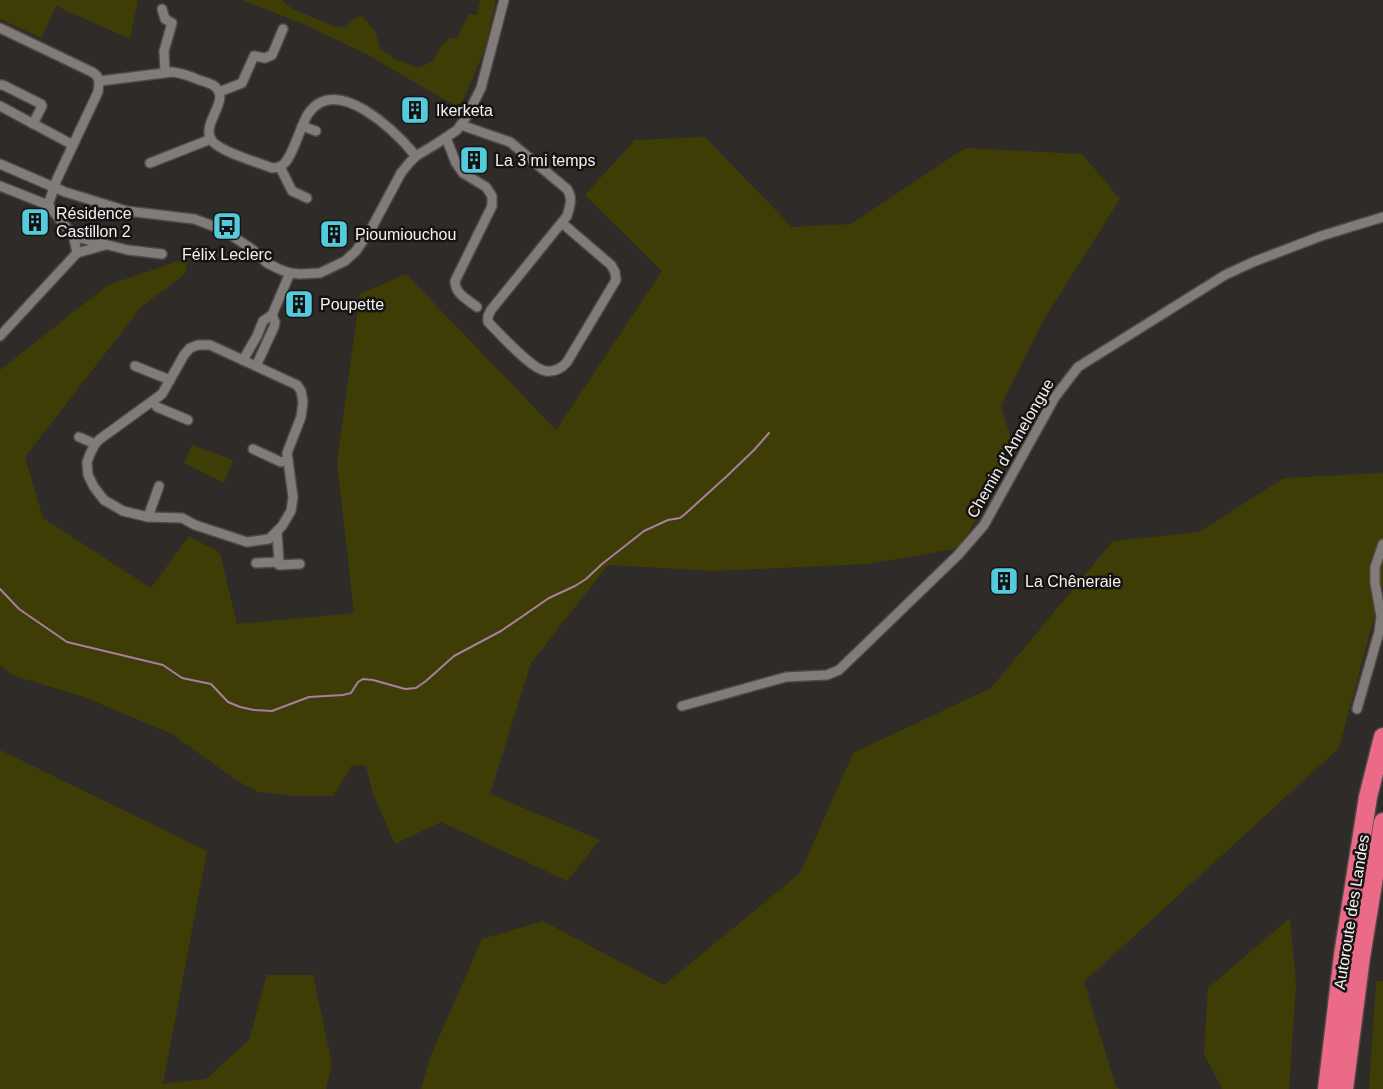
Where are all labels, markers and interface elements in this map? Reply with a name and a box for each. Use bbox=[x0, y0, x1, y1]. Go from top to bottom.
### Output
building icon: Ikerketa bbox=[399, 94, 431, 126]
place label: Ikerketa bbox=[436, 102, 493, 119]
building icon: La 3 mi temps bbox=[458, 144, 490, 176]
place label: La 3 mi temps bbox=[495, 152, 595, 169]
place label: Résidence Castillon 2 bbox=[56, 205, 132, 240]
building icon: Résidence Castillon 2 bbox=[19, 206, 51, 238]
bus stop icon: Félix Leclerc bbox=[211, 210, 243, 242]
building icon: Pioumiouchou bbox=[318, 218, 350, 250]
place label: Pioumiouchou bbox=[355, 226, 456, 243]
place label: Félix Leclerc bbox=[182, 246, 272, 263]
building icon: Poupette bbox=[283, 288, 315, 320]
place label: Poupette bbox=[320, 296, 384, 313]
street label: Chemin d’Annelongue bbox=[964, 376, 1057, 521]
building icon: La Chêneraie bbox=[988, 565, 1020, 597]
place label: La Chêneraie bbox=[1025, 573, 1121, 590]
street label: Autoroute des Landes bbox=[1331, 833, 1372, 991]

